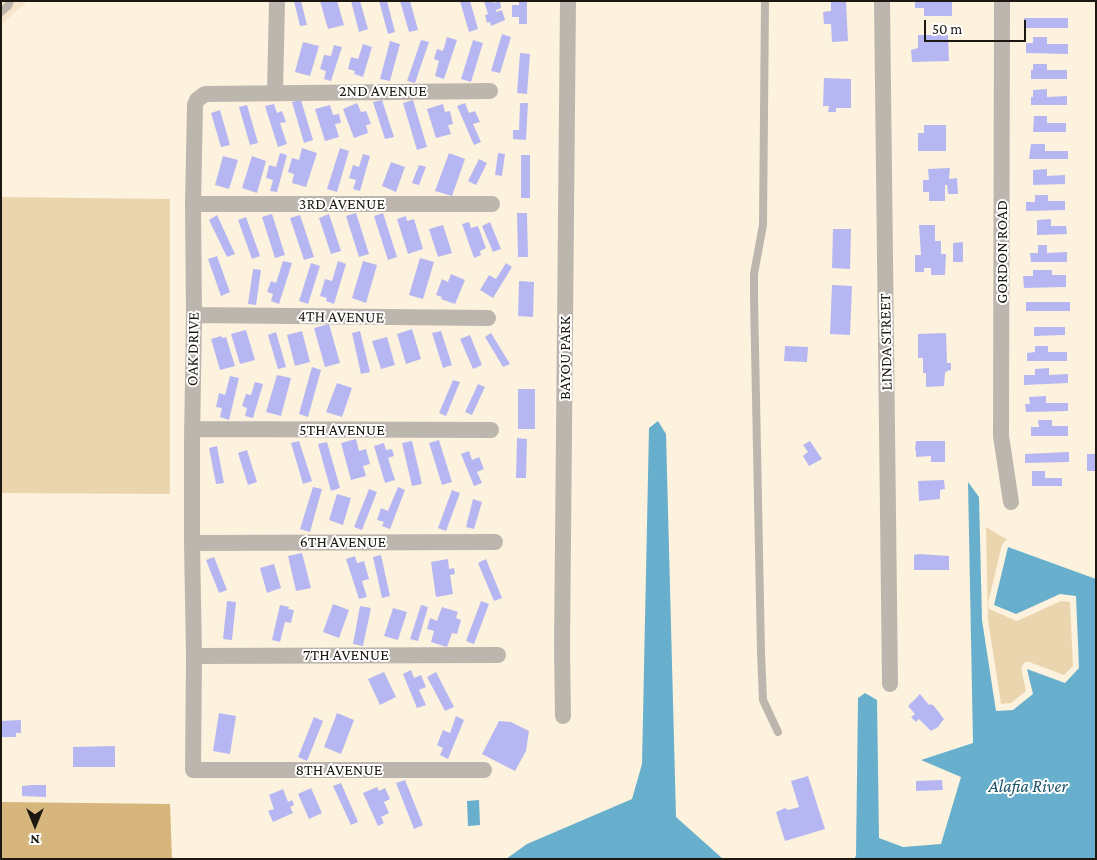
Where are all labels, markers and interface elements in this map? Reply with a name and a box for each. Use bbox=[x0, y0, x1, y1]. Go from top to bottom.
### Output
scale bar bbox=[927, 10, 1030, 42]
text: 50 m bbox=[932, 21, 962, 37]
street label: 2ND AVENUE bbox=[339, 81, 427, 101]
street label: 3RD AVENUE bbox=[299, 194, 385, 214]
street label: GORDON ROAD bbox=[992, 200, 1012, 304]
street label: LINDA STREET bbox=[876, 293, 896, 391]
street label: 4TH AVENUE bbox=[298, 307, 384, 327]
street label: OAK DRIVE bbox=[183, 312, 203, 386]
street label: BAYOU PARK bbox=[555, 316, 575, 400]
street label: 5TH AVENUE bbox=[299, 420, 385, 440]
street label: 6TH AVENUE bbox=[300, 532, 386, 552]
street label: 7TH AVENUE bbox=[303, 645, 389, 665]
street label: 8TH AVENUE bbox=[296, 760, 382, 780]
water label: Alafia River bbox=[989, 775, 1067, 797]
north arrow bbox=[10, 800, 60, 850]
text: N bbox=[30, 832, 40, 848]

